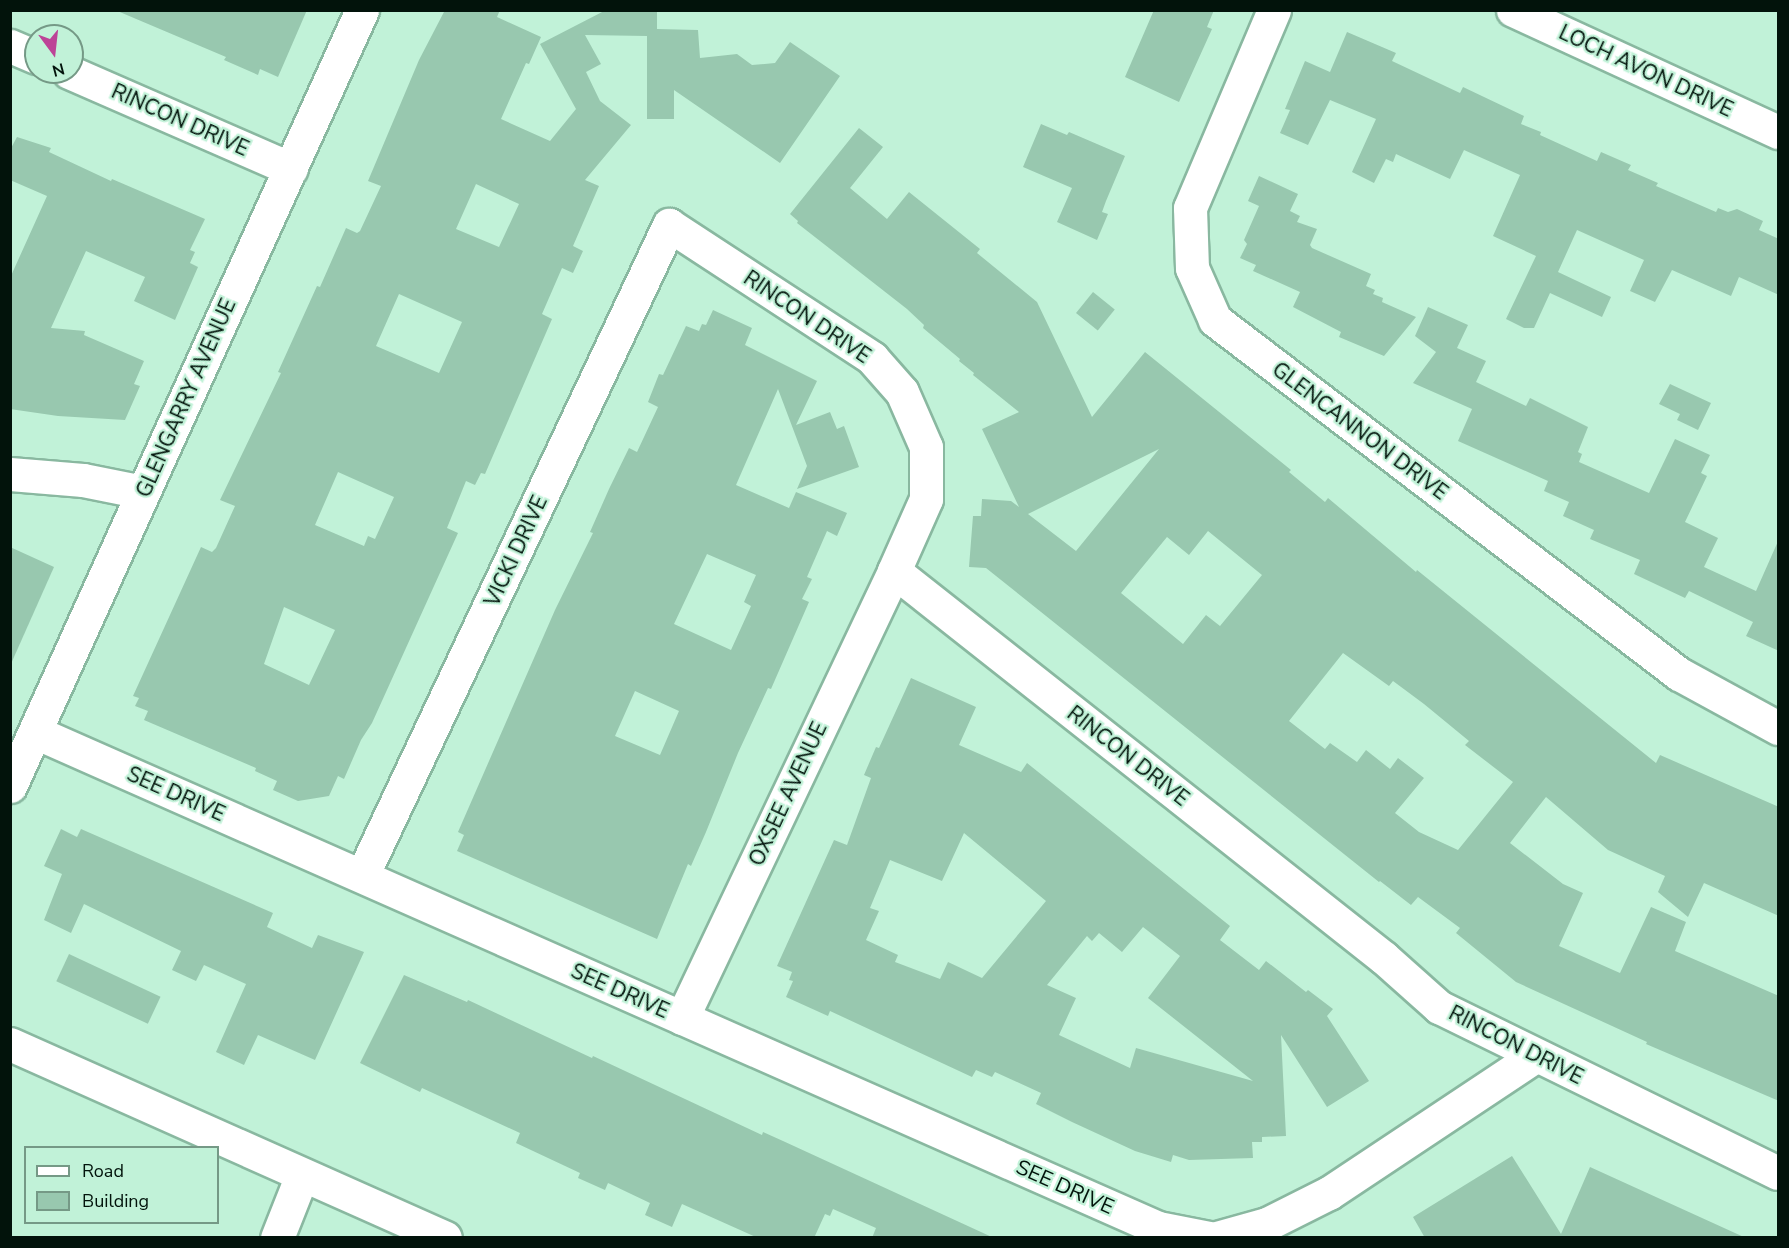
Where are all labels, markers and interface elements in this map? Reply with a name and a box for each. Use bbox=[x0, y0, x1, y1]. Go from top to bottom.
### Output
street label: LOCH AVON DRIVE bbox=[1555, 20, 1737, 122]
north arrow bbox=[24, 24, 84, 84]
text: N bbox=[50, 57, 67, 82]
street label: RINCON DRIVE bbox=[108, 79, 252, 161]
street label: RINCON DRIVE bbox=[739, 265, 875, 369]
street label: GLENGARRY AVENUE bbox=[131, 295, 241, 501]
street label: GLENCANNON DRIVE bbox=[1267, 357, 1453, 505]
street label: VICKI DRIVE bbox=[479, 491, 553, 611]
street label: RINCON DRIVE bbox=[1062, 701, 1194, 811]
street label: OXSEE AVENUE bbox=[744, 718, 832, 870]
street label: SEE DRIVE bbox=[123, 761, 229, 827]
street label: SEE DRIVE bbox=[567, 958, 673, 1024]
street label: RINCON DRIVE bbox=[1445, 1000, 1587, 1090]
legend bbox=[24, 1146, 219, 1224]
street label: SEE DRIVE bbox=[1012, 1154, 1118, 1220]
text: Road bbox=[82, 1159, 124, 1183]
text: Building bbox=[82, 1189, 149, 1213]

